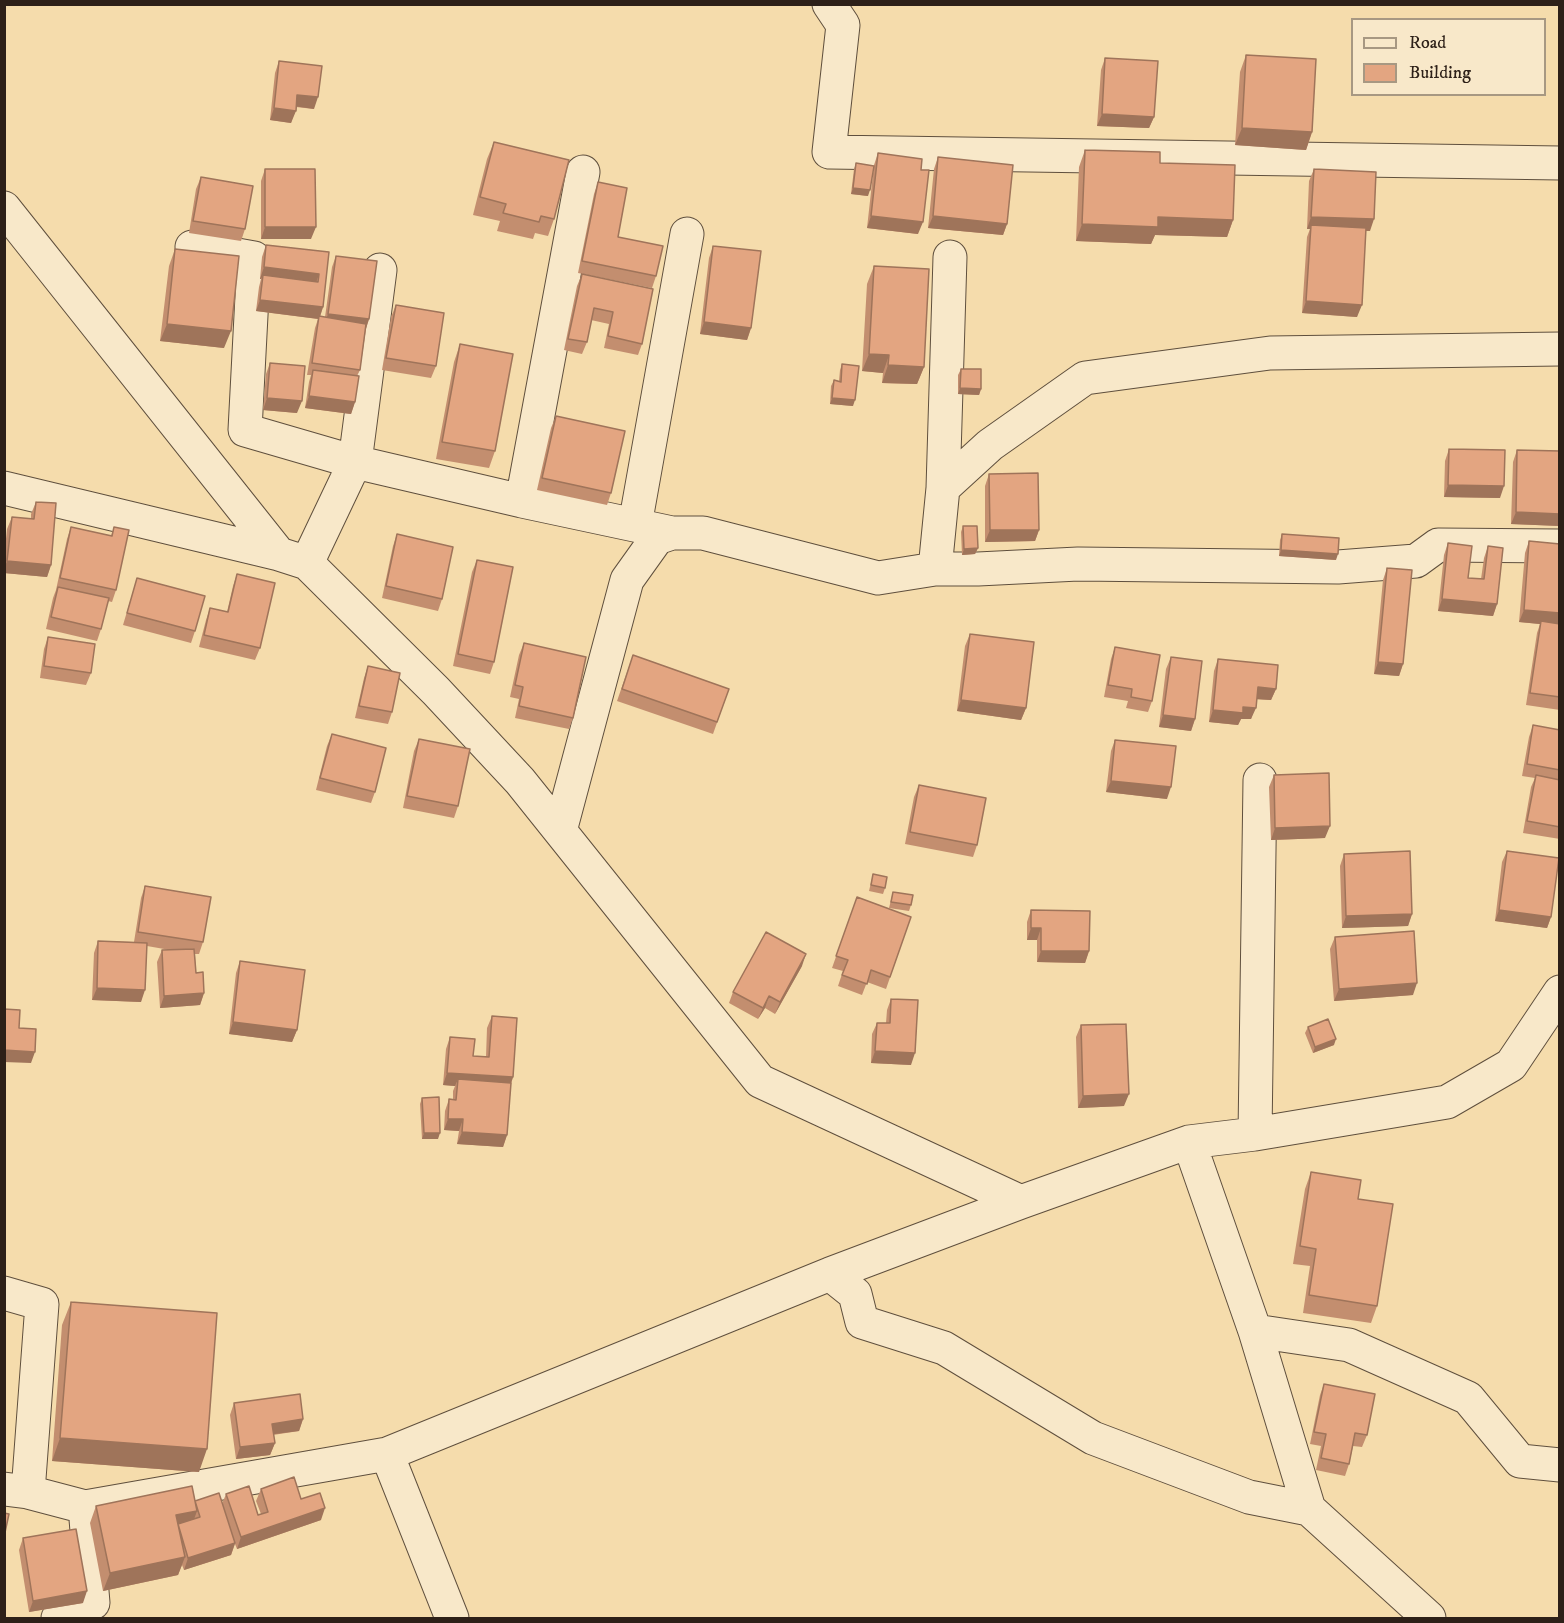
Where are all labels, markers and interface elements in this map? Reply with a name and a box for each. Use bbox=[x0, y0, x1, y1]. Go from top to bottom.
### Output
legend bbox=[1351, 18, 1546, 96]
text: Road bbox=[1409, 32, 1446, 54]
text: Building bbox=[1409, 62, 1471, 84]

